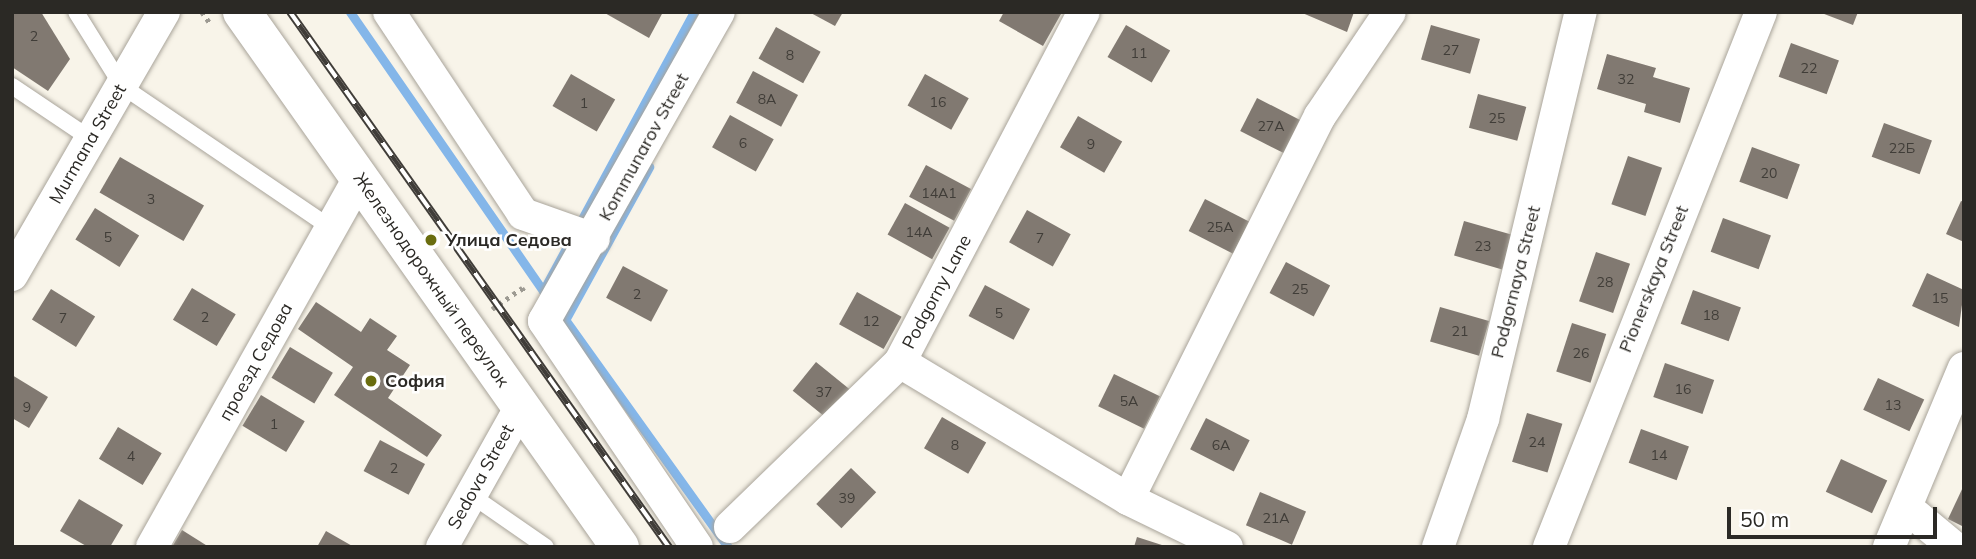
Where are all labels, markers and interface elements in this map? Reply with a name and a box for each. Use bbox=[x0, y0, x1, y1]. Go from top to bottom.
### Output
house number: 2 bbox=[30, 28, 38, 44]
house number: 27 bbox=[1443, 42, 1459, 58]
house number: 11 bbox=[1131, 45, 1147, 61]
house number: 8 bbox=[786, 47, 794, 63]
house number: 22 bbox=[1801, 60, 1817, 76]
street label: Kommunarov Street bbox=[594, 69, 694, 225]
house number: 32 bbox=[1618, 71, 1634, 87]
street label: Murmana Street bbox=[45, 80, 131, 208]
house number: 8А bbox=[758, 91, 776, 107]
house number: 16 bbox=[930, 94, 946, 110]
house number: 1 bbox=[580, 95, 588, 111]
house number: 25 bbox=[1489, 110, 1505, 126]
house number: 27А bbox=[1257, 118, 1285, 134]
house number: 6 bbox=[739, 135, 747, 151]
house number: 9 bbox=[1087, 136, 1095, 152]
house number: 22Б bbox=[1889, 140, 1915, 156]
house number: 20 bbox=[1761, 165, 1777, 181]
street label: Железнодорожный переулок bbox=[348, 169, 514, 391]
house number: 14А1 bbox=[921, 185, 957, 201]
house number: 3 bbox=[147, 191, 155, 207]
street label: Pionerskaya Street bbox=[1615, 202, 1693, 356]
street label: Podgornaya Street bbox=[1487, 204, 1545, 360]
house number: 25А bbox=[1206, 219, 1234, 235]
house number: 14А bbox=[905, 224, 933, 240]
house number: 5 bbox=[104, 229, 112, 245]
place label: Улица Седова bbox=[445, 229, 572, 251]
house number: 7 bbox=[1036, 230, 1044, 246]
street label: Podgorny Lane bbox=[898, 231, 976, 353]
marker: Улица Седова bbox=[423, 232, 439, 248]
house number: 23 bbox=[1475, 238, 1491, 254]
house number: 28 bbox=[1597, 274, 1613, 290]
house number: 25 bbox=[1292, 281, 1308, 297]
house number: 2 bbox=[633, 286, 641, 302]
house number: 15 bbox=[1932, 290, 1948, 306]
street label: проезд Седова bbox=[215, 299, 297, 425]
house number: 5 bbox=[995, 305, 1003, 321]
house number: 18 bbox=[1703, 307, 1719, 323]
house number: 2 bbox=[201, 309, 209, 325]
house number: 7 bbox=[59, 310, 67, 326]
house number: 12 bbox=[863, 313, 879, 329]
house number: 21 bbox=[1452, 323, 1468, 339]
house number: 26 bbox=[1573, 345, 1589, 361]
place label: София bbox=[385, 370, 445, 392]
marker: София bbox=[363, 373, 379, 389]
house number: 16 bbox=[1675, 381, 1691, 397]
house number: 37 bbox=[816, 384, 832, 400]
house number: 5А bbox=[1120, 393, 1138, 409]
house number: 13 bbox=[1885, 397, 1901, 413]
house number: 9 bbox=[23, 399, 31, 415]
house number: 1 bbox=[270, 416, 278, 432]
street label: Sedova Street bbox=[443, 421, 519, 533]
house number: 24 bbox=[1529, 434, 1545, 450]
house number: 8 bbox=[951, 437, 959, 453]
house number: 6А bbox=[1212, 437, 1230, 453]
house number: 14 bbox=[1651, 447, 1667, 463]
house number: 4 bbox=[127, 448, 135, 464]
house number: 2 bbox=[390, 460, 398, 476]
house number: 39 bbox=[839, 490, 855, 506]
scale bar bbox=[1731, 492, 1941, 536]
text: 50 m bbox=[1740, 506, 1789, 532]
house number: 21А bbox=[1262, 510, 1290, 526]

